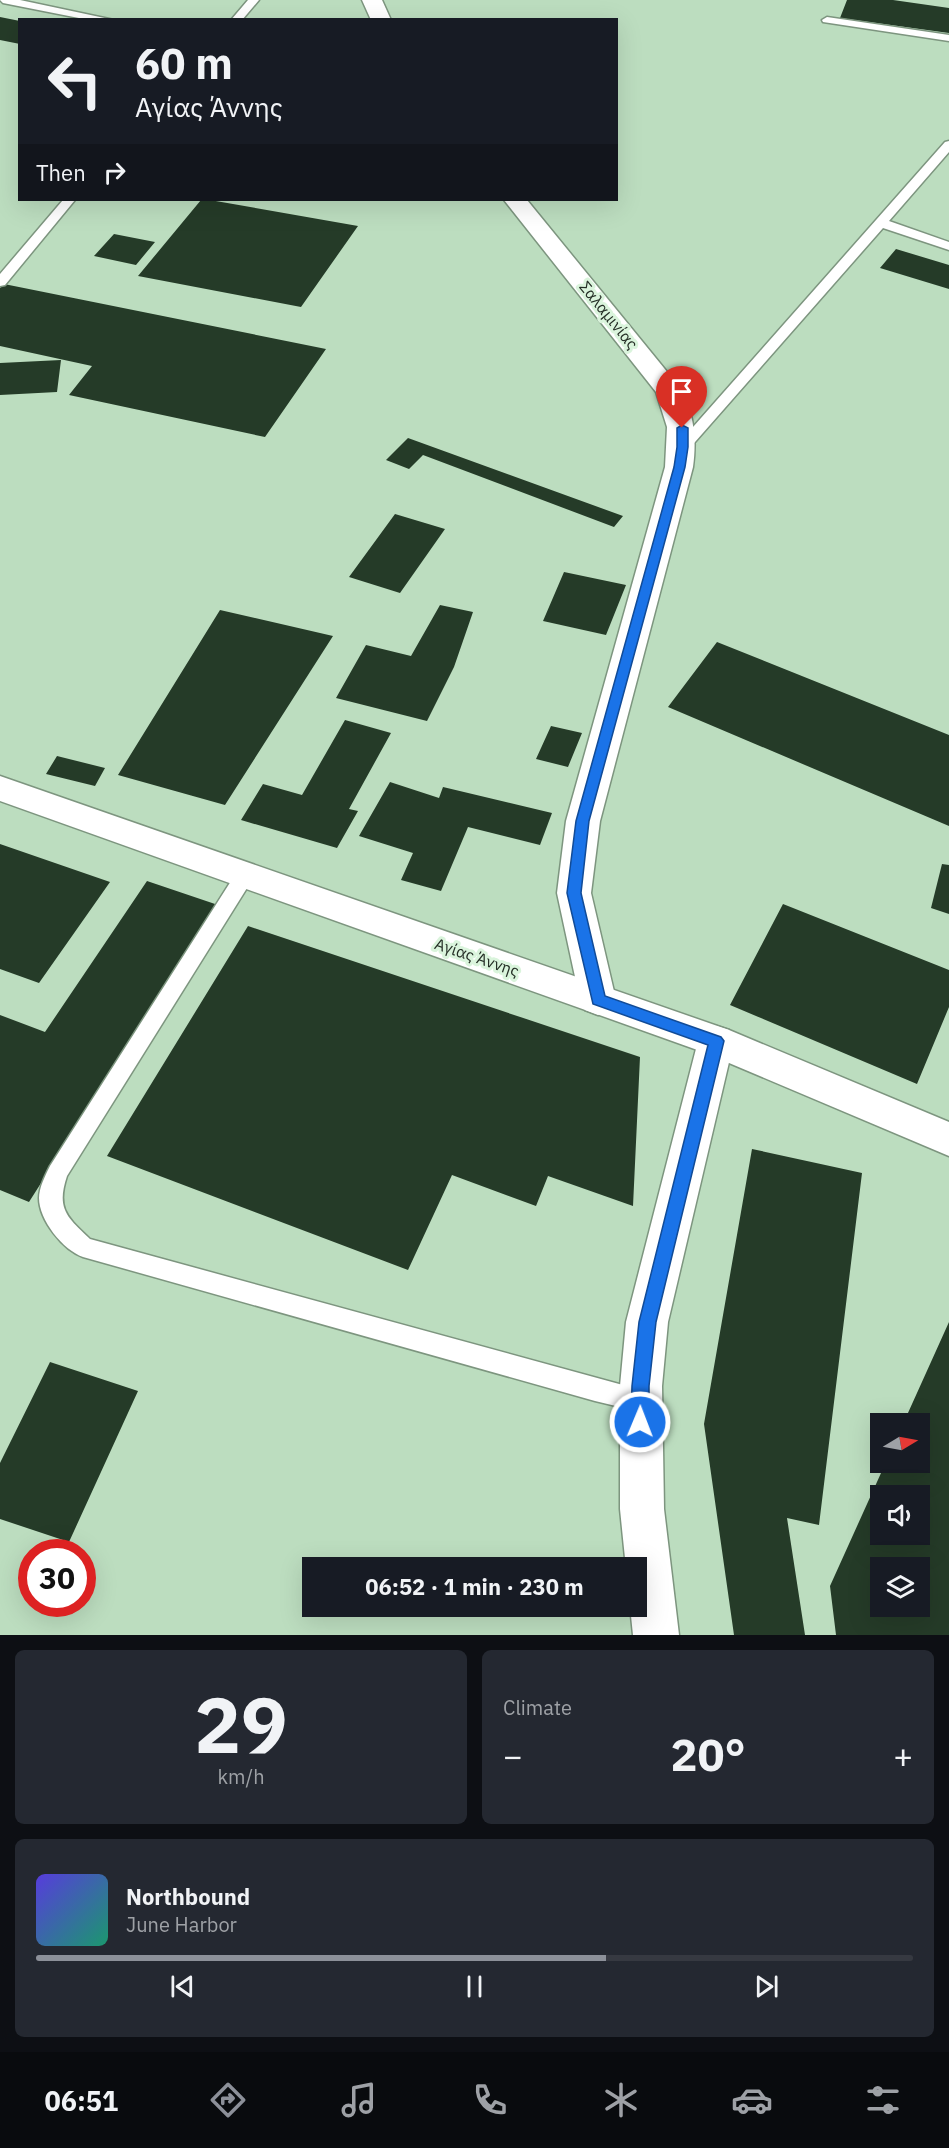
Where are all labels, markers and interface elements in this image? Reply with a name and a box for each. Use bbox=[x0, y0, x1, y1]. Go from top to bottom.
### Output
text: 60 m bbox=[135, 36, 233, 91]
icon: left bbox=[36, 42, 114, 120]
text: Αγίας Άννης bbox=[135, 89, 283, 124]
icon: right bbox=[98, 156, 131, 189]
text: Then bbox=[36, 158, 86, 187]
street label: Σαλαμινίας bbox=[575, 277, 643, 353]
pin bbox=[656, 366, 707, 428]
icon: arrive bbox=[665, 375, 698, 408]
street label: Αγίας Άννης bbox=[432, 933, 522, 981]
position arrow bbox=[608, 1390, 672, 1454]
north arrow bbox=[870, 1413, 930, 1473]
map controls bbox=[870, 1413, 930, 1617]
button: sound bbox=[870, 1485, 930, 1545]
speed limit sign: 30 bbox=[18, 1539, 96, 1617]
button: layers bbox=[870, 1557, 930, 1617]
text: 06:52 · 1 min · 230 m bbox=[365, 1572, 584, 1601]
text: 29 bbox=[194, 1673, 288, 1774]
text: Climate bbox=[503, 1694, 572, 1721]
text: 20° bbox=[670, 1725, 746, 1783]
text: − bbox=[503, 1734, 523, 1777]
text: + bbox=[893, 1734, 913, 1777]
text: km/h bbox=[217, 1763, 265, 1790]
text: Northbound bbox=[126, 1882, 250, 1911]
text: June Harbor bbox=[126, 1911, 237, 1938]
icon: previous bbox=[166, 1970, 199, 2003]
icon: pause bbox=[458, 1970, 491, 2003]
icon: next bbox=[750, 1970, 783, 2003]
icon: directions bbox=[207, 2079, 249, 2121]
icon: music bbox=[338, 2079, 380, 2121]
icon: phone bbox=[469, 2079, 511, 2121]
icon: climate bbox=[600, 2079, 642, 2121]
icon: car bbox=[731, 2079, 773, 2121]
icon: filters bbox=[862, 2079, 904, 2121]
text: 06:51 bbox=[45, 2083, 118, 2118]

